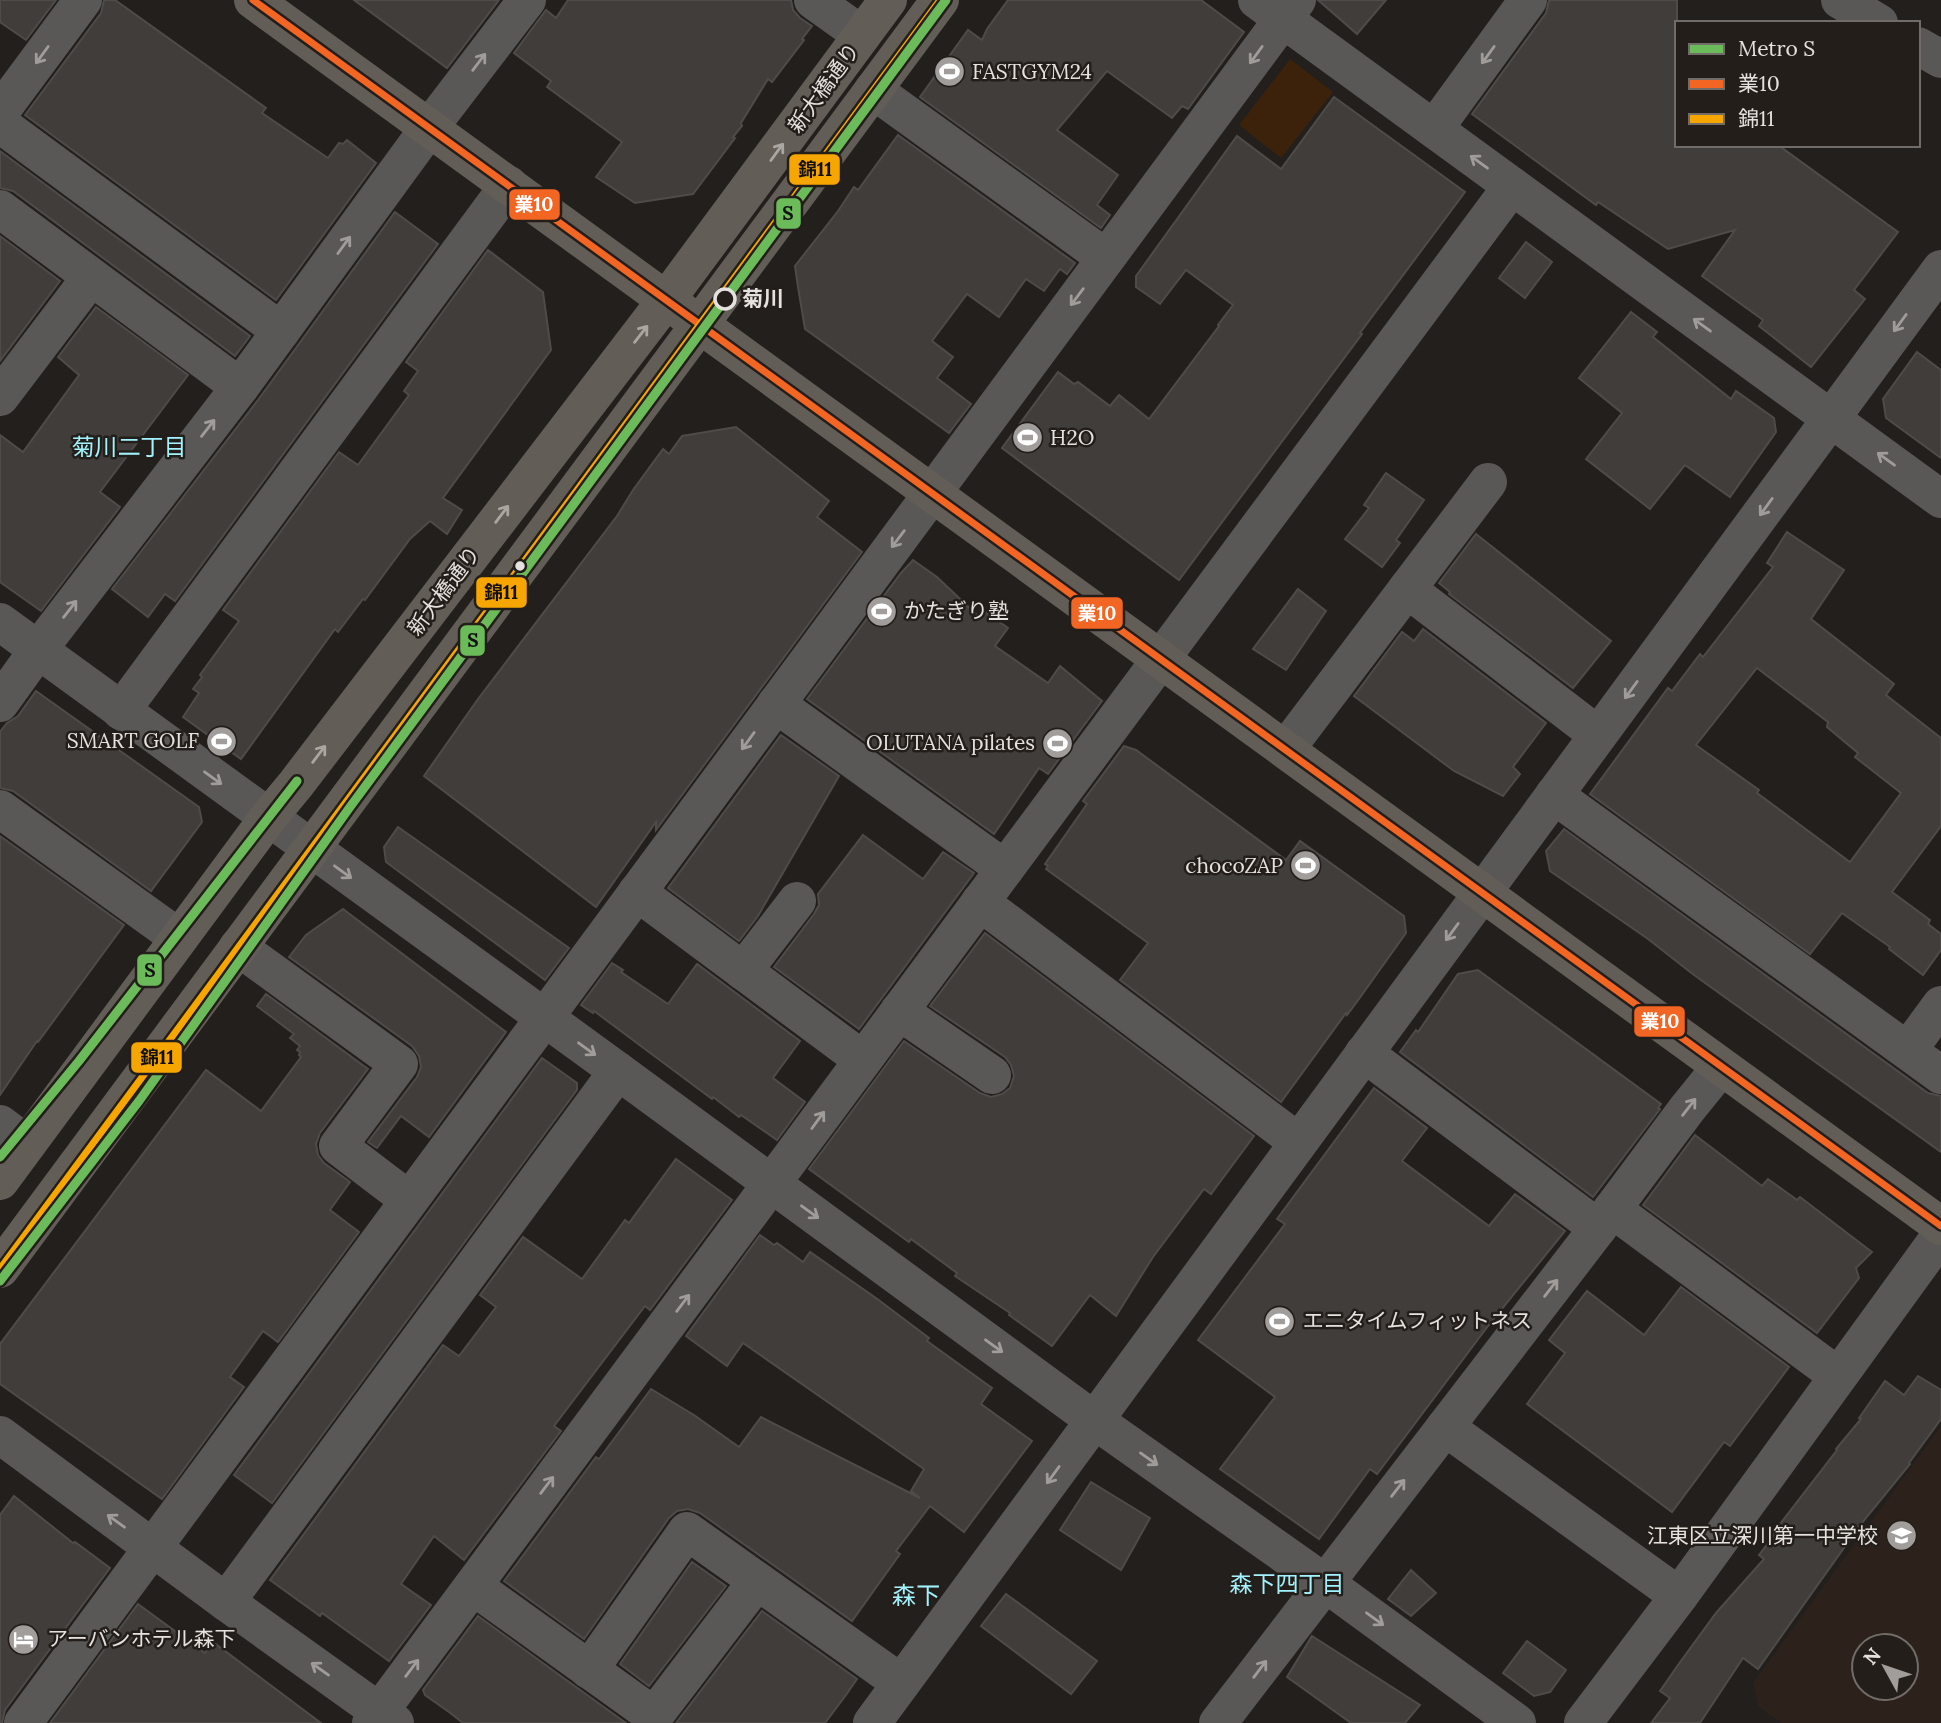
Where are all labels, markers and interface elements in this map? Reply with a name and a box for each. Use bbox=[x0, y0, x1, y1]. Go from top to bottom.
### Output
legend bbox=[1675, 21, 1920, 147]
text: Metro S bbox=[1738, 35, 1815, 62]
street label: 新大橋通り bbox=[782, 37, 865, 138]
one-way arrow bbox=[35, 45, 49, 64]
one-way arrow bbox=[1249, 45, 1263, 64]
one-way arrow bbox=[1481, 45, 1495, 64]
one-way arrow bbox=[471, 53, 486, 72]
sports icon: FASTGYM24 bbox=[932, 55, 966, 89]
place label: FASTGYM24 bbox=[972, 58, 1092, 85]
text: 業10 bbox=[1738, 70, 1780, 97]
text: 錦11 bbox=[1738, 105, 1774, 132]
one-way arrow bbox=[769, 143, 784, 161]
line badge: 錦11 bbox=[788, 153, 841, 186]
one-way arrow bbox=[1470, 154, 1489, 169]
text: 錦11 bbox=[798, 157, 832, 181]
line badge: 業10 bbox=[508, 188, 561, 221]
text: 業10 bbox=[515, 192, 553, 216]
line badge: S bbox=[775, 197, 802, 230]
text: S bbox=[782, 201, 794, 225]
one-way arrow bbox=[336, 236, 351, 255]
place label: 菊川 bbox=[742, 285, 784, 312]
one-way arrow bbox=[1070, 287, 1085, 306]
marker: 菊川 bbox=[714, 288, 736, 310]
one-way arrow bbox=[1893, 314, 1908, 332]
one-way arrow bbox=[1693, 317, 1712, 332]
one-way arrow bbox=[633, 325, 648, 344]
one-way arrow bbox=[201, 419, 216, 438]
sports icon: H2O bbox=[1010, 421, 1044, 455]
place label: H2O bbox=[1050, 424, 1094, 451]
district label: 菊川二丁目 bbox=[72, 432, 187, 461]
one-way arrow bbox=[1877, 452, 1896, 466]
one-way arrow bbox=[1758, 497, 1773, 516]
one-way arrow bbox=[495, 506, 510, 524]
one-way arrow bbox=[891, 529, 906, 548]
street label: 新大橋通り bbox=[401, 541, 486, 641]
unlabelled marker bbox=[513, 559, 527, 573]
line badge: 錦11 bbox=[475, 576, 528, 609]
text: 錦11 bbox=[484, 580, 518, 604]
sports icon: かたぎり塾 bbox=[864, 594, 898, 628]
line badge: 業10 bbox=[1070, 596, 1124, 630]
place label: かたぎり塾 bbox=[904, 597, 1009, 624]
one-way arrow bbox=[62, 600, 77, 618]
text: 業10 bbox=[1078, 601, 1116, 625]
line badge: S bbox=[459, 624, 486, 657]
text: S bbox=[467, 628, 479, 652]
one-way arrow bbox=[1624, 680, 1638, 699]
sports icon: SMART GOLF bbox=[205, 724, 239, 758]
sports icon: OLUTANA pilates bbox=[1041, 726, 1075, 760]
place label: SMART GOLF bbox=[67, 727, 199, 754]
place label: OLUTANA pilates bbox=[866, 729, 1035, 756]
one-way arrow bbox=[741, 732, 756, 750]
one-way arrow bbox=[312, 745, 327, 763]
one-way arrow bbox=[203, 771, 222, 785]
sports icon: chocoZAP bbox=[1289, 849, 1323, 883]
place label: chocoZAP bbox=[1185, 852, 1283, 879]
one-way arrow bbox=[333, 865, 352, 879]
one-way arrow bbox=[1445, 922, 1459, 941]
line badge: S bbox=[136, 953, 163, 987]
text: S bbox=[144, 958, 156, 982]
line badge: 業10 bbox=[1633, 1005, 1686, 1038]
text: 業10 bbox=[1641, 1009, 1679, 1033]
line badge: 錦11 bbox=[130, 1041, 183, 1074]
one-way arrow bbox=[577, 1041, 596, 1056]
text: 錦11 bbox=[140, 1045, 174, 1069]
one-way arrow bbox=[1681, 1098, 1696, 1116]
one-way arrow bbox=[811, 1111, 826, 1130]
one-way arrow bbox=[800, 1205, 819, 1219]
one-way arrow bbox=[1544, 1280, 1559, 1298]
one-way arrow bbox=[676, 1294, 690, 1313]
sports icon: エニタイムフィットネス bbox=[1263, 1304, 1297, 1338]
place label: エニタイムフィットネス bbox=[1303, 1307, 1532, 1334]
one-way arrow bbox=[984, 1339, 1002, 1354]
one-way arrow bbox=[1139, 1452, 1158, 1466]
one-way arrow bbox=[1046, 1465, 1061, 1484]
one-way arrow bbox=[540, 1477, 555, 1495]
one-way arrow bbox=[1390, 1479, 1405, 1498]
one-way arrow bbox=[108, 1513, 126, 1528]
school or university icon: 江東区立深川第一中学校 bbox=[1884, 1519, 1918, 1553]
place label: 江東区立深川第一中学校 bbox=[1647, 1522, 1878, 1549]
district label: 森下四丁目 bbox=[1230, 1569, 1345, 1598]
district label: 森下 bbox=[892, 1580, 940, 1611]
one-way arrow bbox=[1365, 1612, 1384, 1627]
hotel icon: アーバンホテル森下 bbox=[7, 1622, 41, 1656]
place label: アーバンホテル森下 bbox=[47, 1625, 236, 1652]
north arrow bbox=[1850, 1632, 1920, 1702]
text: N bbox=[1858, 1642, 1886, 1669]
one-way arrow bbox=[405, 1659, 419, 1678]
one-way arrow bbox=[1252, 1660, 1267, 1678]
one-way arrow bbox=[311, 1662, 330, 1676]

